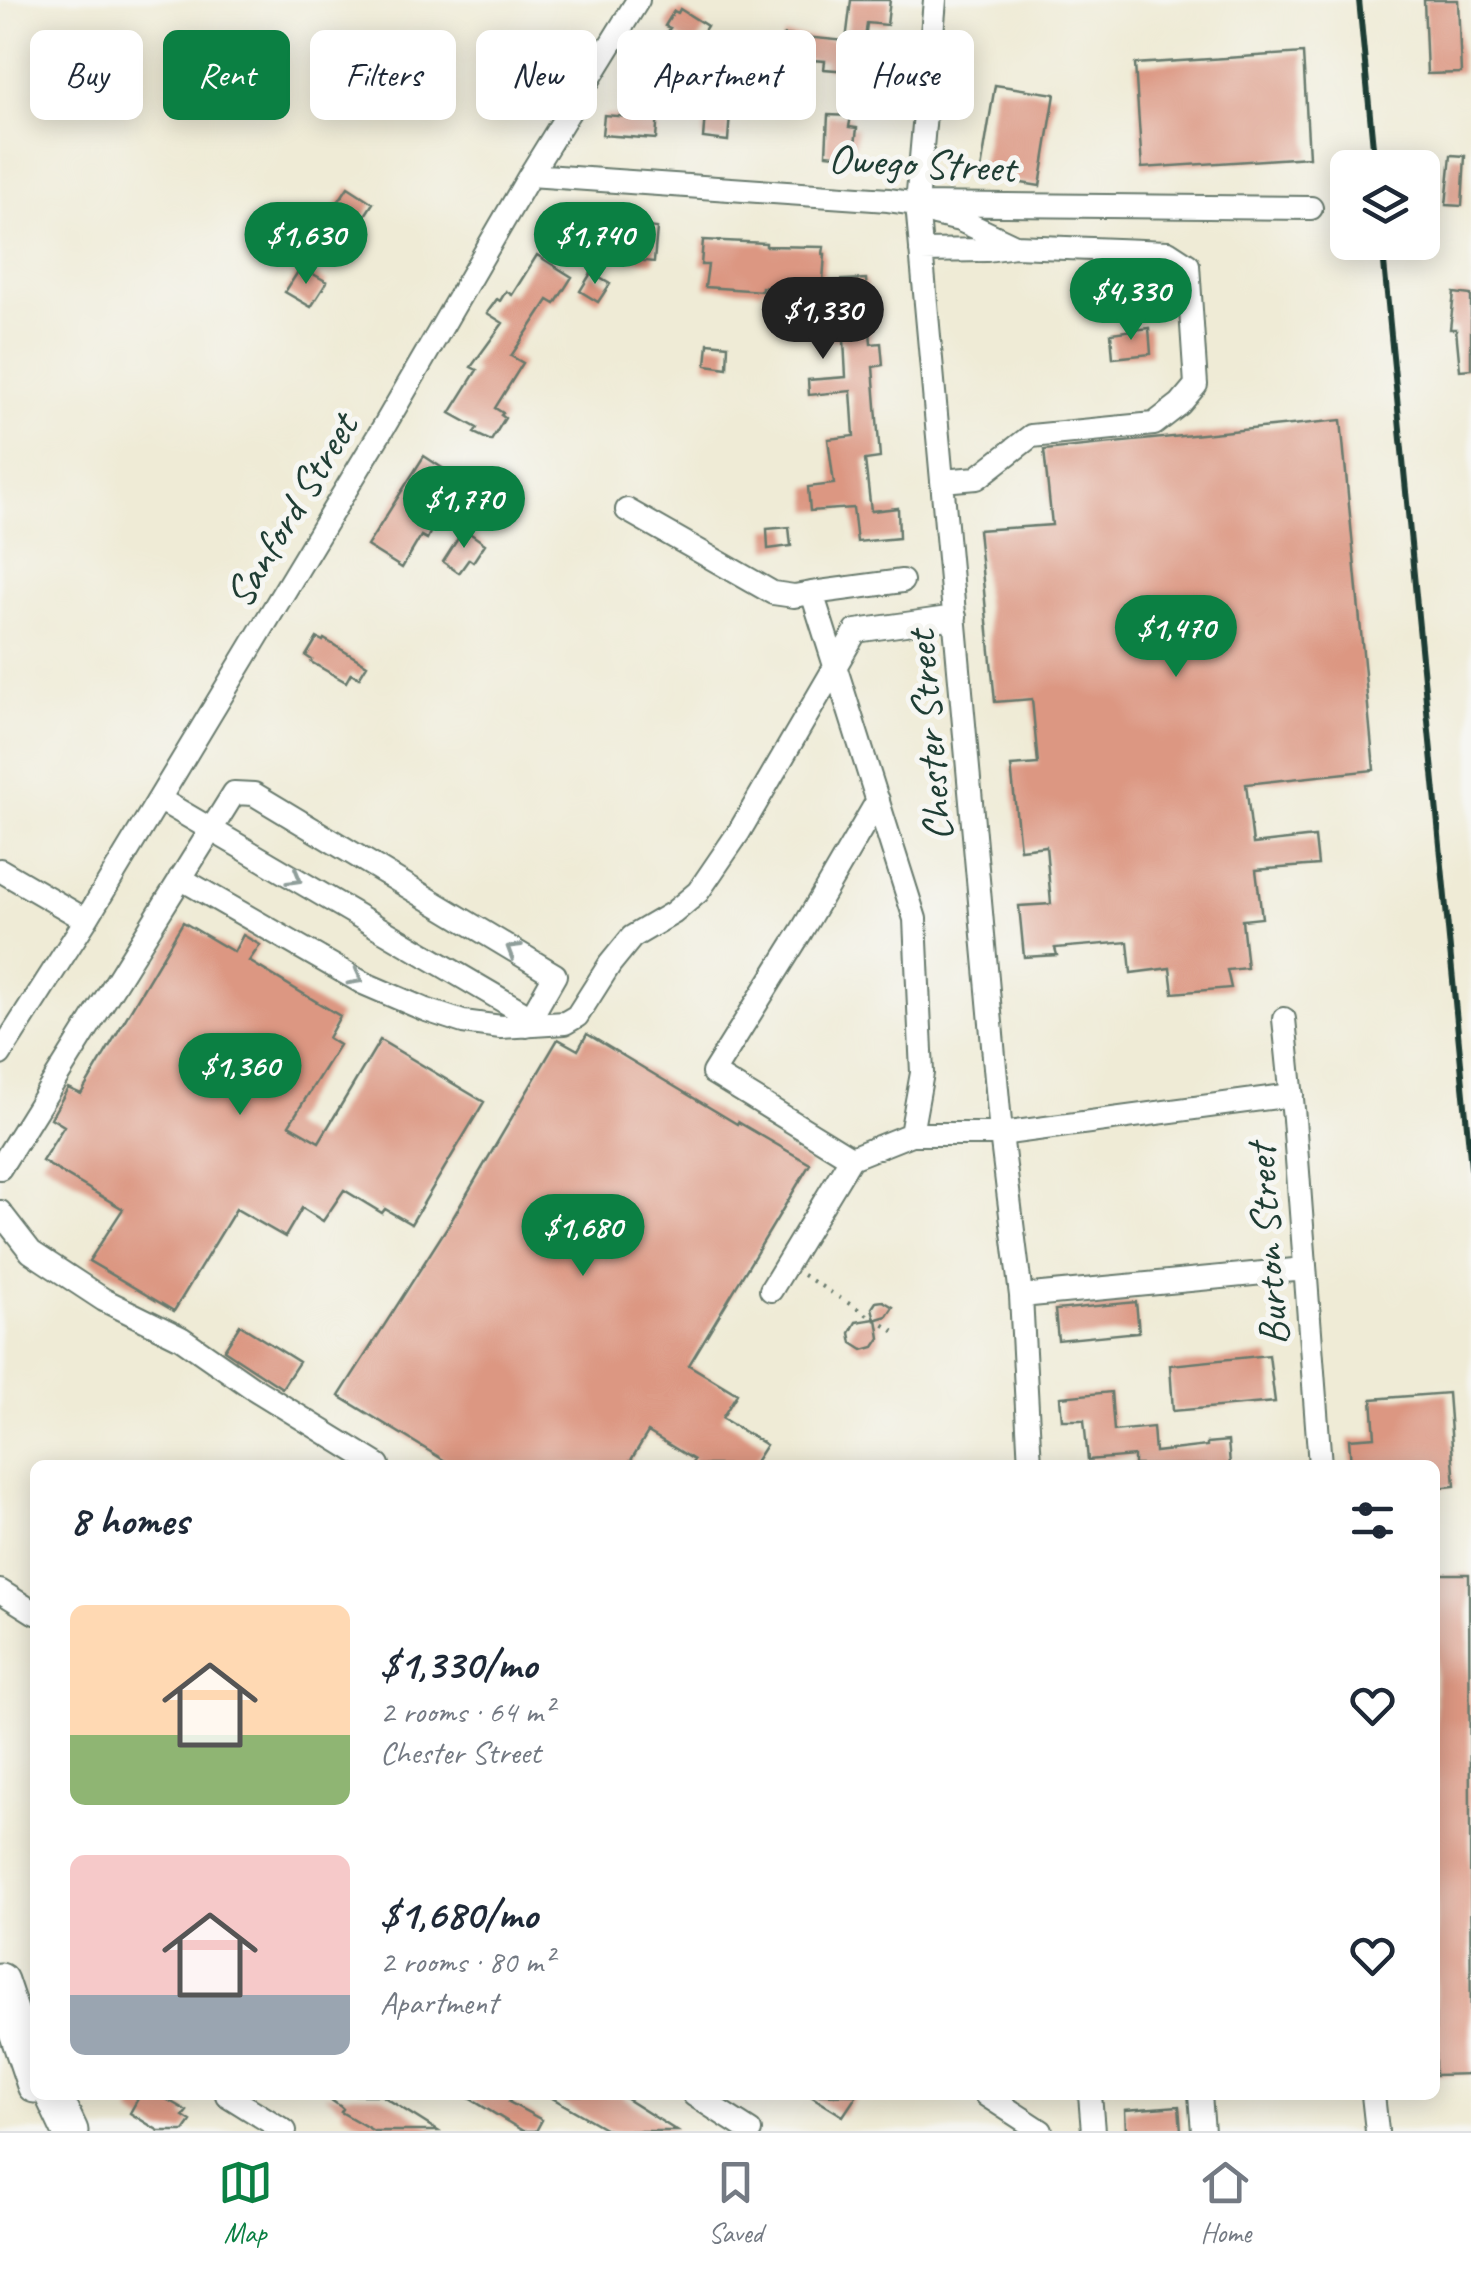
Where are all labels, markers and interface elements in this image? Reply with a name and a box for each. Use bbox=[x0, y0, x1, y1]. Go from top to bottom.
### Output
chip: Buy bbox=[30, 30, 143, 120]
chip: Rent bbox=[163, 30, 290, 120]
chip: Filters bbox=[310, 30, 456, 120]
chip: New bbox=[476, 30, 597, 120]
chip: Apartment bbox=[617, 30, 816, 120]
chip: House bbox=[836, 30, 974, 120]
street label: Owego Street bbox=[827, 132, 1021, 195]
map controls bbox=[1330, 150, 1440, 260]
button: layers bbox=[1330, 150, 1440, 260]
pin: $1,630 bbox=[225, 202, 387, 287]
pin: $1,740 bbox=[514, 202, 676, 287]
text: $1,630 bbox=[266, 214, 346, 255]
text: $1,740 bbox=[556, 214, 634, 255]
pin: $4,330 bbox=[1050, 258, 1212, 343]
text: $4,330 bbox=[1092, 270, 1170, 311]
pin: $1,330 bbox=[742, 277, 904, 362]
text: $1,330 bbox=[784, 289, 862, 330]
street label: Sanford Street bbox=[213, 401, 372, 617]
pin: $1,770 bbox=[383, 466, 545, 551]
text: $1,770 bbox=[425, 478, 503, 519]
pin: $1,470 bbox=[1095, 595, 1257, 680]
text: $1,470 bbox=[1137, 607, 1215, 648]
street label: Chester Street bbox=[894, 625, 965, 843]
one-way arrow bbox=[284, 866, 302, 885]
one-way arrow bbox=[506, 943, 524, 962]
one-way arrow bbox=[345, 966, 363, 986]
pin: $1,360 bbox=[159, 1033, 321, 1118]
text: $1,360 bbox=[200, 1045, 280, 1086]
street label: Burton Street bbox=[1234, 1137, 1301, 1347]
pin: $1,680 bbox=[502, 1194, 664, 1279]
text: $1,680 bbox=[543, 1206, 623, 1247]
icon: filters bbox=[1345, 1493, 1400, 1548]
text: 8 homes bbox=[70, 1494, 189, 1547]
text: $1,330/mo bbox=[380, 1638, 537, 1691]
icon: home bbox=[150, 1645, 270, 1765]
icon: heart bbox=[1345, 1678, 1400, 1733]
text: 2 rooms · 64 m² bbox=[380, 1691, 553, 1732]
text: Chester Street bbox=[380, 1732, 541, 1773]
text: $1,680/mo bbox=[380, 1888, 538, 1941]
icon: home bbox=[150, 1895, 270, 2015]
icon: heart bbox=[1345, 1928, 1400, 1983]
text: 2 rooms · 80 m² bbox=[380, 1941, 553, 1982]
text: Apartment bbox=[380, 1982, 498, 2023]
tab: Map bbox=[218, 2155, 273, 2250]
tab: Saved bbox=[708, 2155, 763, 2250]
tab: Home bbox=[1198, 2155, 1253, 2250]

